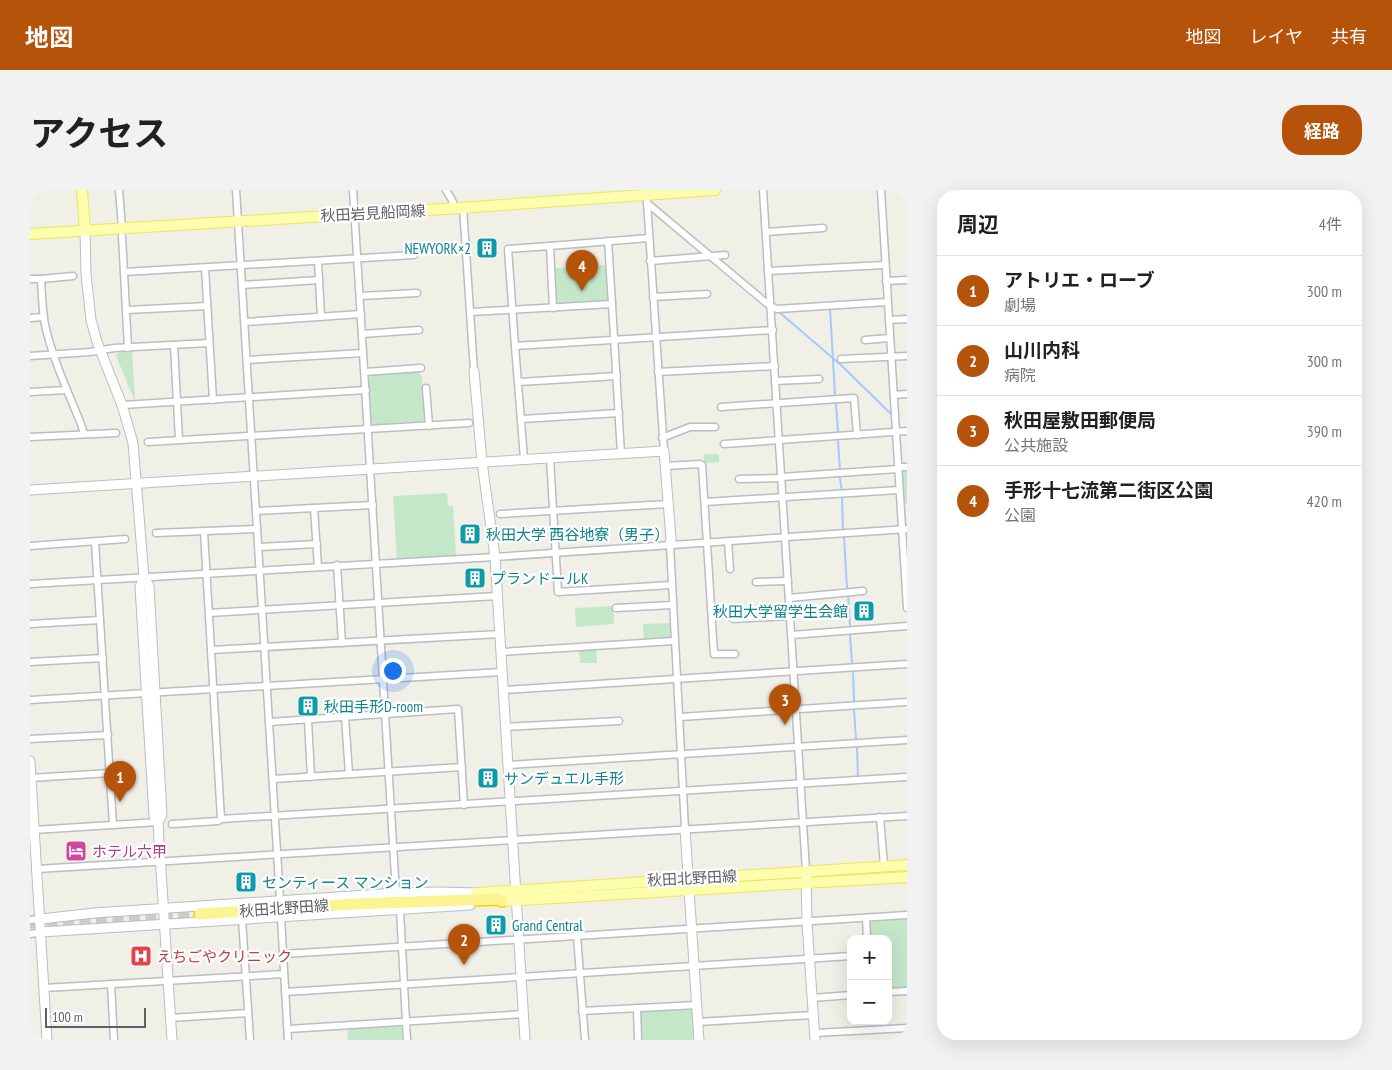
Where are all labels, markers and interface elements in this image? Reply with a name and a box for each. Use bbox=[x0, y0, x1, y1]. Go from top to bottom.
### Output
text: 地図 bbox=[25, 22, 73, 53]
text: 地図 bbox=[1186, 25, 1222, 48]
text: レイヤ bbox=[1250, 25, 1303, 48]
text: 共有 bbox=[1331, 25, 1367, 48]
button: 経路 bbox=[1282, 105, 1362, 155]
text: アクセス bbox=[30, 110, 168, 156]
street label: 秋田岩見船岡線 bbox=[320, 201, 426, 225]
text: 周辺 bbox=[957, 211, 999, 238]
text: 4件 bbox=[1319, 214, 1342, 234]
building icon: NEWYORK×2 bbox=[475, 236, 499, 260]
place label: NEWYORK×2 bbox=[404, 239, 471, 258]
pin: 4 bbox=[566, 250, 598, 291]
text: アトリエ・ローブ bbox=[1004, 268, 1155, 292]
text: 1 bbox=[969, 281, 977, 301]
text: 300 m bbox=[1307, 281, 1342, 301]
text: 劇場 bbox=[1004, 295, 1036, 315]
text: 山川内科 bbox=[1004, 338, 1080, 362]
text: 2 bbox=[969, 351, 977, 371]
text: 300 m bbox=[1307, 351, 1342, 371]
text: 病院 bbox=[1004, 365, 1036, 385]
text: 秋田屋敷田郵便局 bbox=[1004, 408, 1156, 432]
text: 3 bbox=[969, 421, 977, 441]
text: 390 m bbox=[1307, 421, 1342, 441]
text: 公共施設 bbox=[1004, 435, 1068, 455]
text: 手形十七流第二街区公園 bbox=[1004, 478, 1213, 502]
text: 4 bbox=[969, 491, 977, 511]
text: 420 m bbox=[1307, 491, 1342, 511]
text: 公園 bbox=[1004, 505, 1036, 525]
building icon: 秋田大学 西谷地寮（男子） bbox=[458, 522, 482, 546]
place label: 秋田大学 西谷地寮（男子） bbox=[486, 525, 669, 544]
building icon: プランドールK bbox=[463, 566, 487, 590]
place label: プランドールK bbox=[491, 569, 589, 588]
building icon: 秋田大学留学生会館 bbox=[852, 599, 876, 623]
place label: 秋田大学留学生会館 bbox=[713, 602, 848, 621]
your location bbox=[380, 658, 406, 684]
pin: 3 bbox=[769, 684, 801, 725]
building icon: 秋田手形D-room bbox=[296, 694, 320, 718]
place label: 秋田手形D-room bbox=[324, 697, 423, 716]
pin: 1 bbox=[104, 761, 136, 802]
building icon: サンデュエル手形 bbox=[476, 766, 500, 790]
place label: サンデュエル手形 bbox=[504, 769, 624, 788]
hotel icon: ホテル六甲 bbox=[64, 839, 88, 863]
place label: ホテル六甲 bbox=[92, 842, 167, 861]
street label: 秋田北野田線 bbox=[647, 866, 737, 890]
building icon: センティース マンション bbox=[234, 870, 258, 894]
place label: センティース マンション bbox=[262, 873, 429, 892]
street label: 秋田北野田線 bbox=[238, 895, 330, 921]
building icon: Grand Central bbox=[484, 913, 508, 937]
place label: Grand Central bbox=[512, 916, 583, 935]
pin: 2 bbox=[448, 924, 480, 965]
map controls bbox=[847, 935, 892, 1025]
button: + bbox=[847, 935, 892, 980]
hospital icon: えちごやクリニック bbox=[129, 944, 153, 968]
place label: えちごやクリニック bbox=[157, 947, 292, 966]
button: − bbox=[847, 980, 892, 1025]
scale bar bbox=[45, 1005, 146, 1028]
text: 100 m bbox=[52, 1008, 83, 1026]

